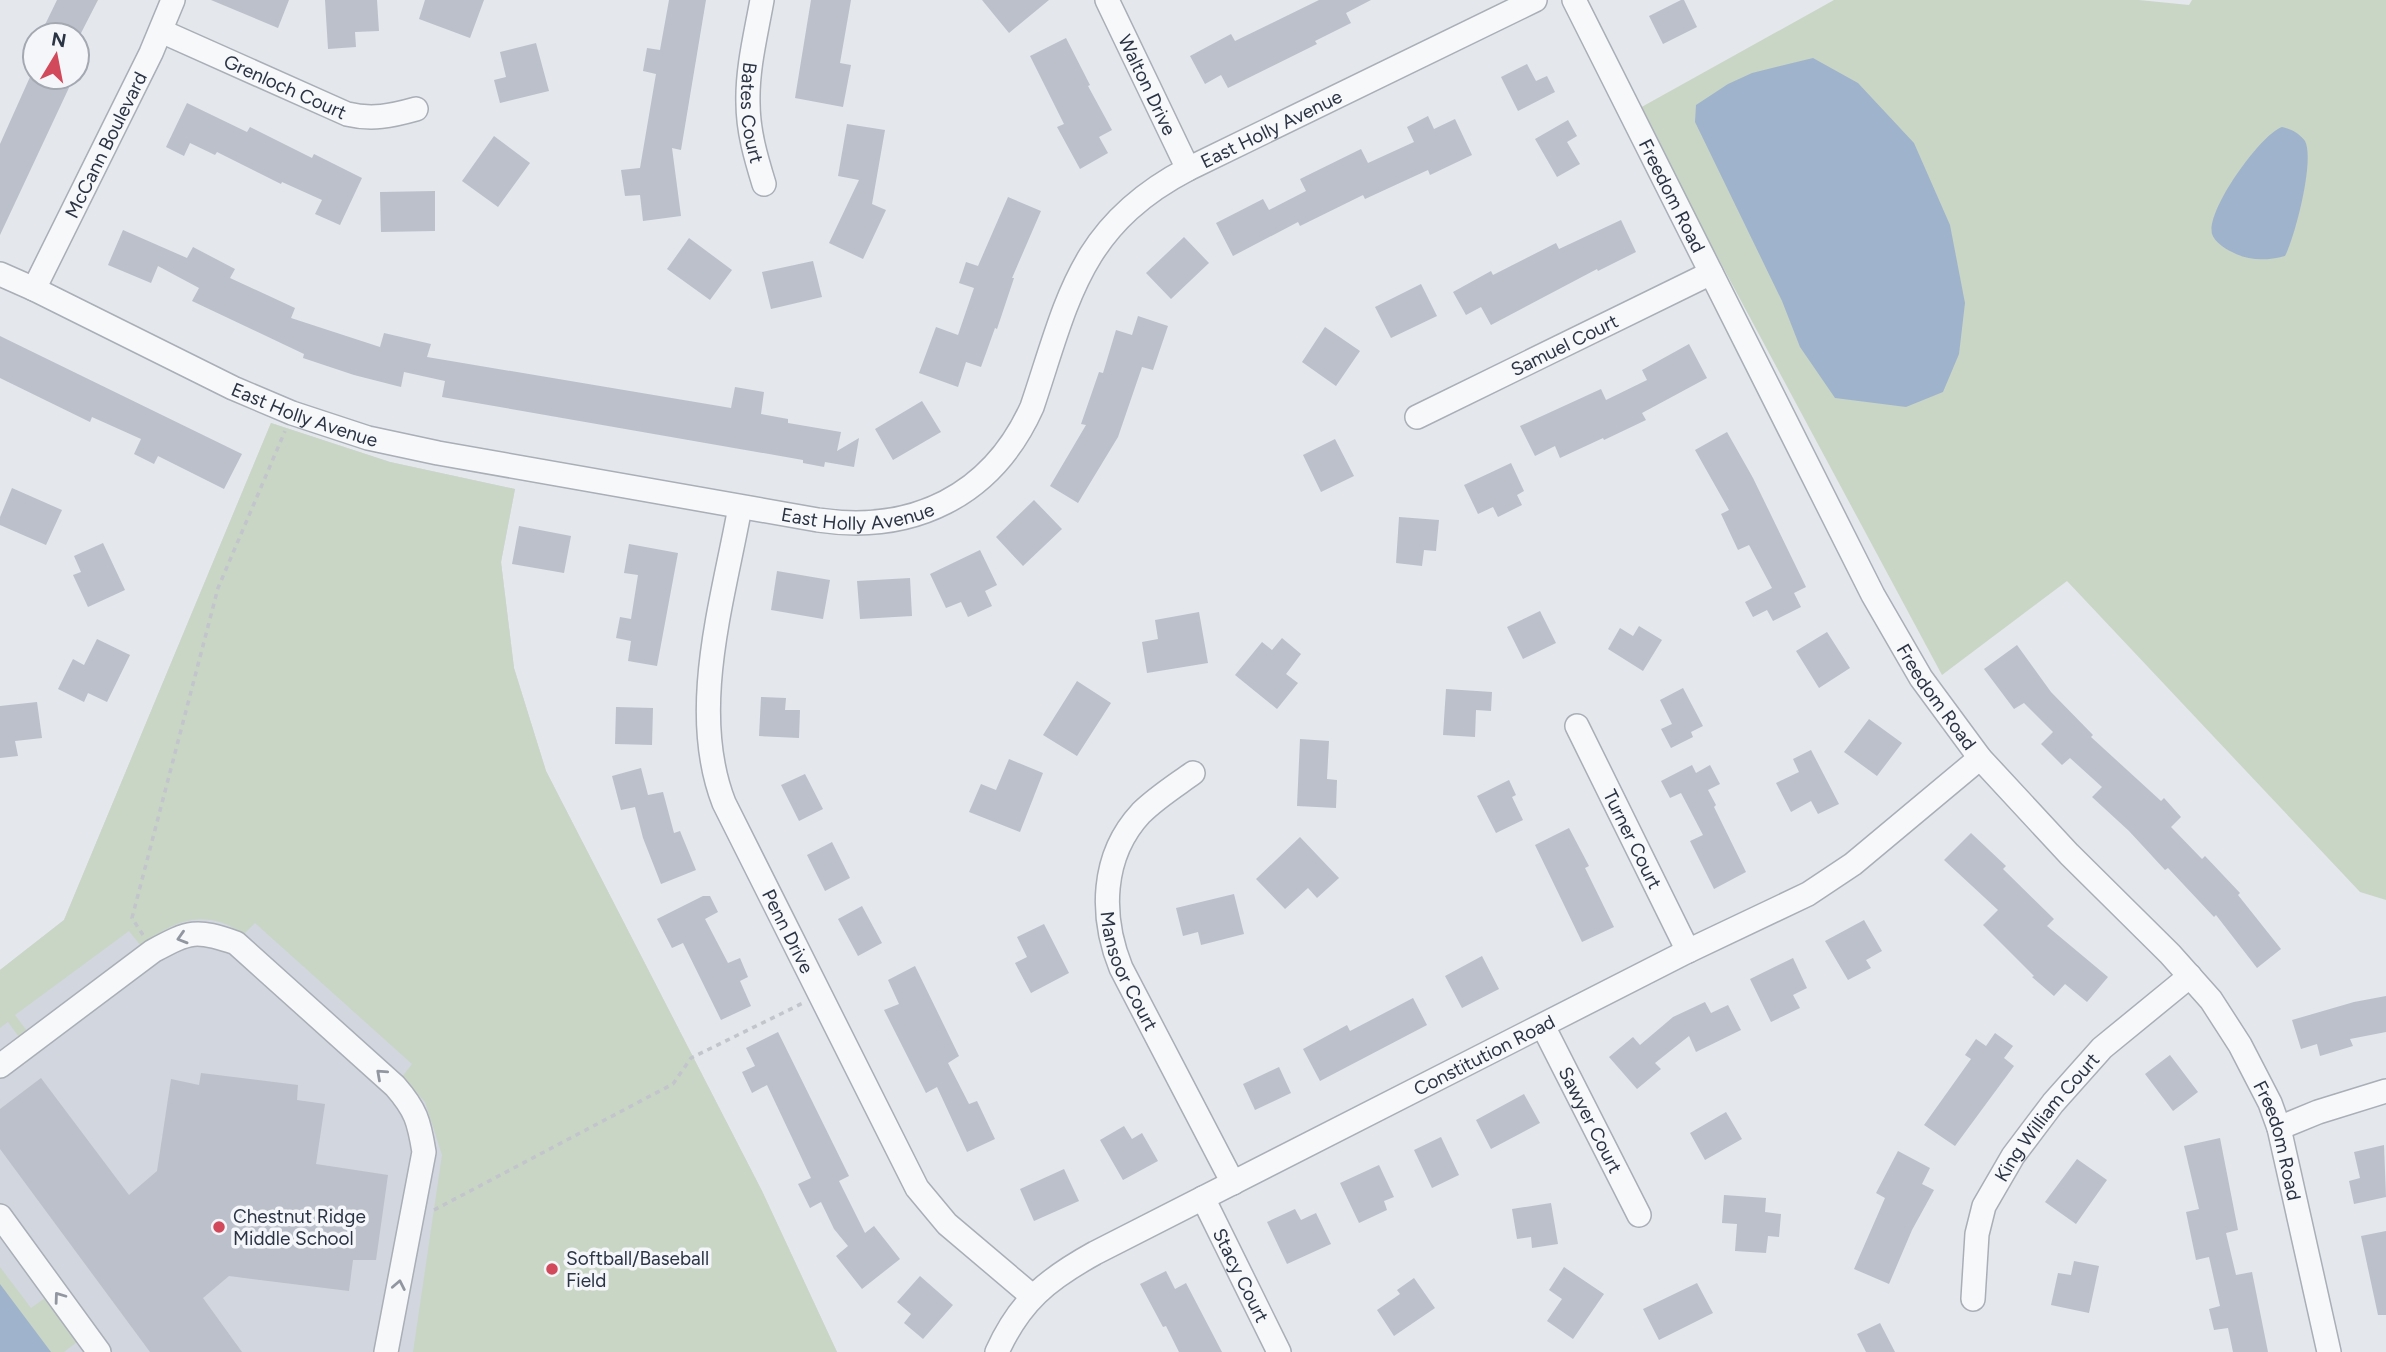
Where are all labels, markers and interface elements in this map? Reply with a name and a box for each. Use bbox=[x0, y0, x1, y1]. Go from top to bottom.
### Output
north arrow bbox=[21, 21, 91, 91]
text: N bbox=[50, 27, 68, 52]
street label: Walton Drive bbox=[1114, 31, 1182, 139]
street label: Grenloch Court bbox=[220, 49, 350, 124]
street label: Bates Court bbox=[736, 61, 769, 166]
street label: McCann Boulevard bbox=[60, 68, 151, 222]
street label: East Holly Avenue bbox=[1197, 84, 1345, 173]
street label: Freedom Road bbox=[1634, 135, 1710, 256]
street label: Samuel Court bbox=[1507, 309, 1622, 381]
street label: East Holly Avenue bbox=[228, 377, 380, 451]
street label: East Holly Avenue bbox=[779, 497, 937, 534]
street label: Freedom Road bbox=[1892, 639, 1981, 754]
street label: Turner Court bbox=[1599, 786, 1667, 892]
street label: Penn Drive bbox=[758, 885, 819, 977]
street label: Mansoor Court bbox=[1096, 910, 1163, 1034]
one-way arrow bbox=[177, 929, 189, 944]
street label: Constitution Road bbox=[1410, 1009, 1559, 1100]
street label: King William Court bbox=[1989, 1048, 2104, 1186]
street label: Sawyer Court bbox=[1554, 1063, 1627, 1177]
one-way arrow bbox=[376, 1070, 389, 1082]
street label: Freedom Road bbox=[2249, 1077, 2306, 1203]
place label: Chestnut Ridge Middle School bbox=[233, 1205, 366, 1250]
marker: Chestnut Ridge Middle School bbox=[211, 1219, 227, 1235]
street label: Stacy Court bbox=[1208, 1224, 1274, 1326]
place label: Softball/Baseball Field bbox=[566, 1247, 709, 1292]
marker: Softball/Baseball Field bbox=[544, 1261, 560, 1277]
one-way arrow bbox=[390, 1279, 405, 1291]
one-way arrow bbox=[54, 1292, 67, 1305]

